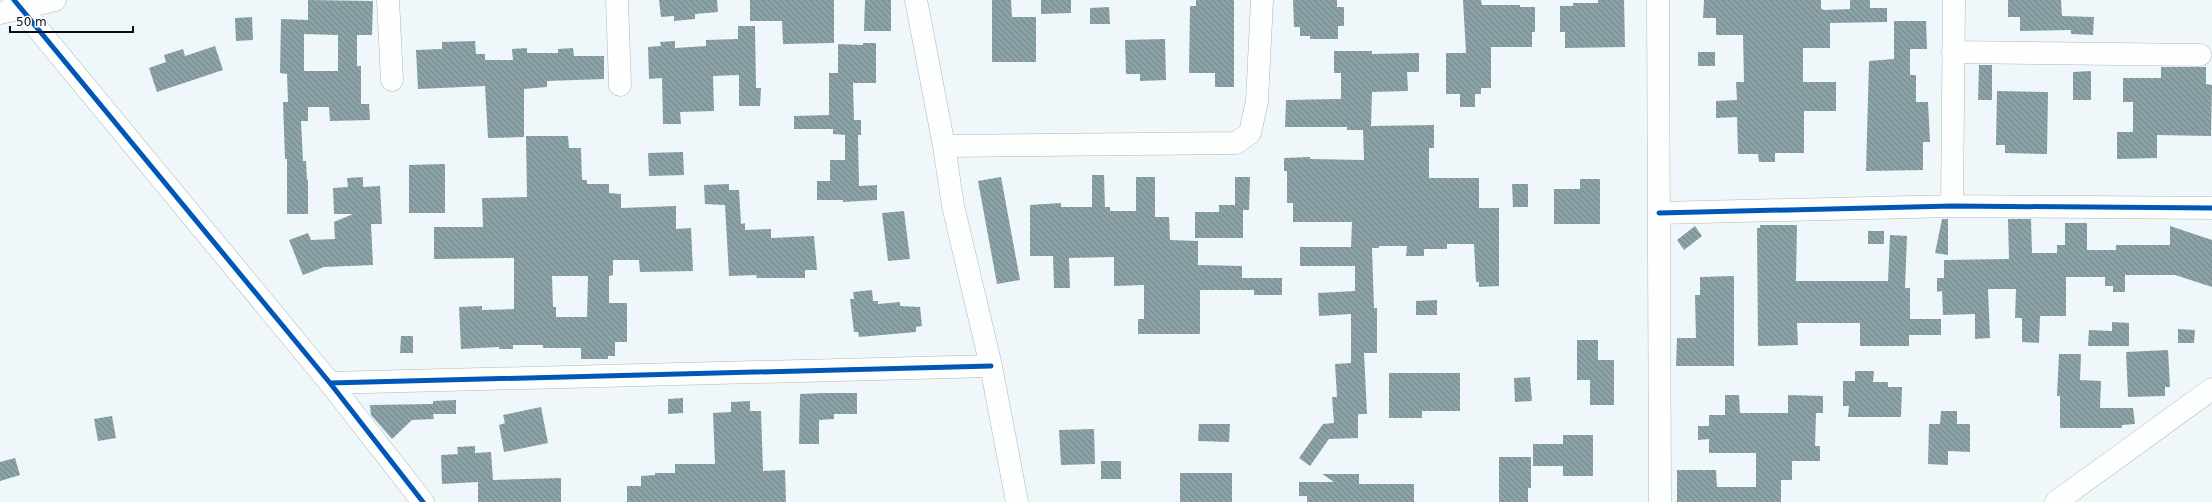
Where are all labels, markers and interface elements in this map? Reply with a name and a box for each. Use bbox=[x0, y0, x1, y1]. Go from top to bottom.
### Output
scale bar bbox=[10, 8, 133, 34]
text: 50 m bbox=[16, 15, 47, 29]

